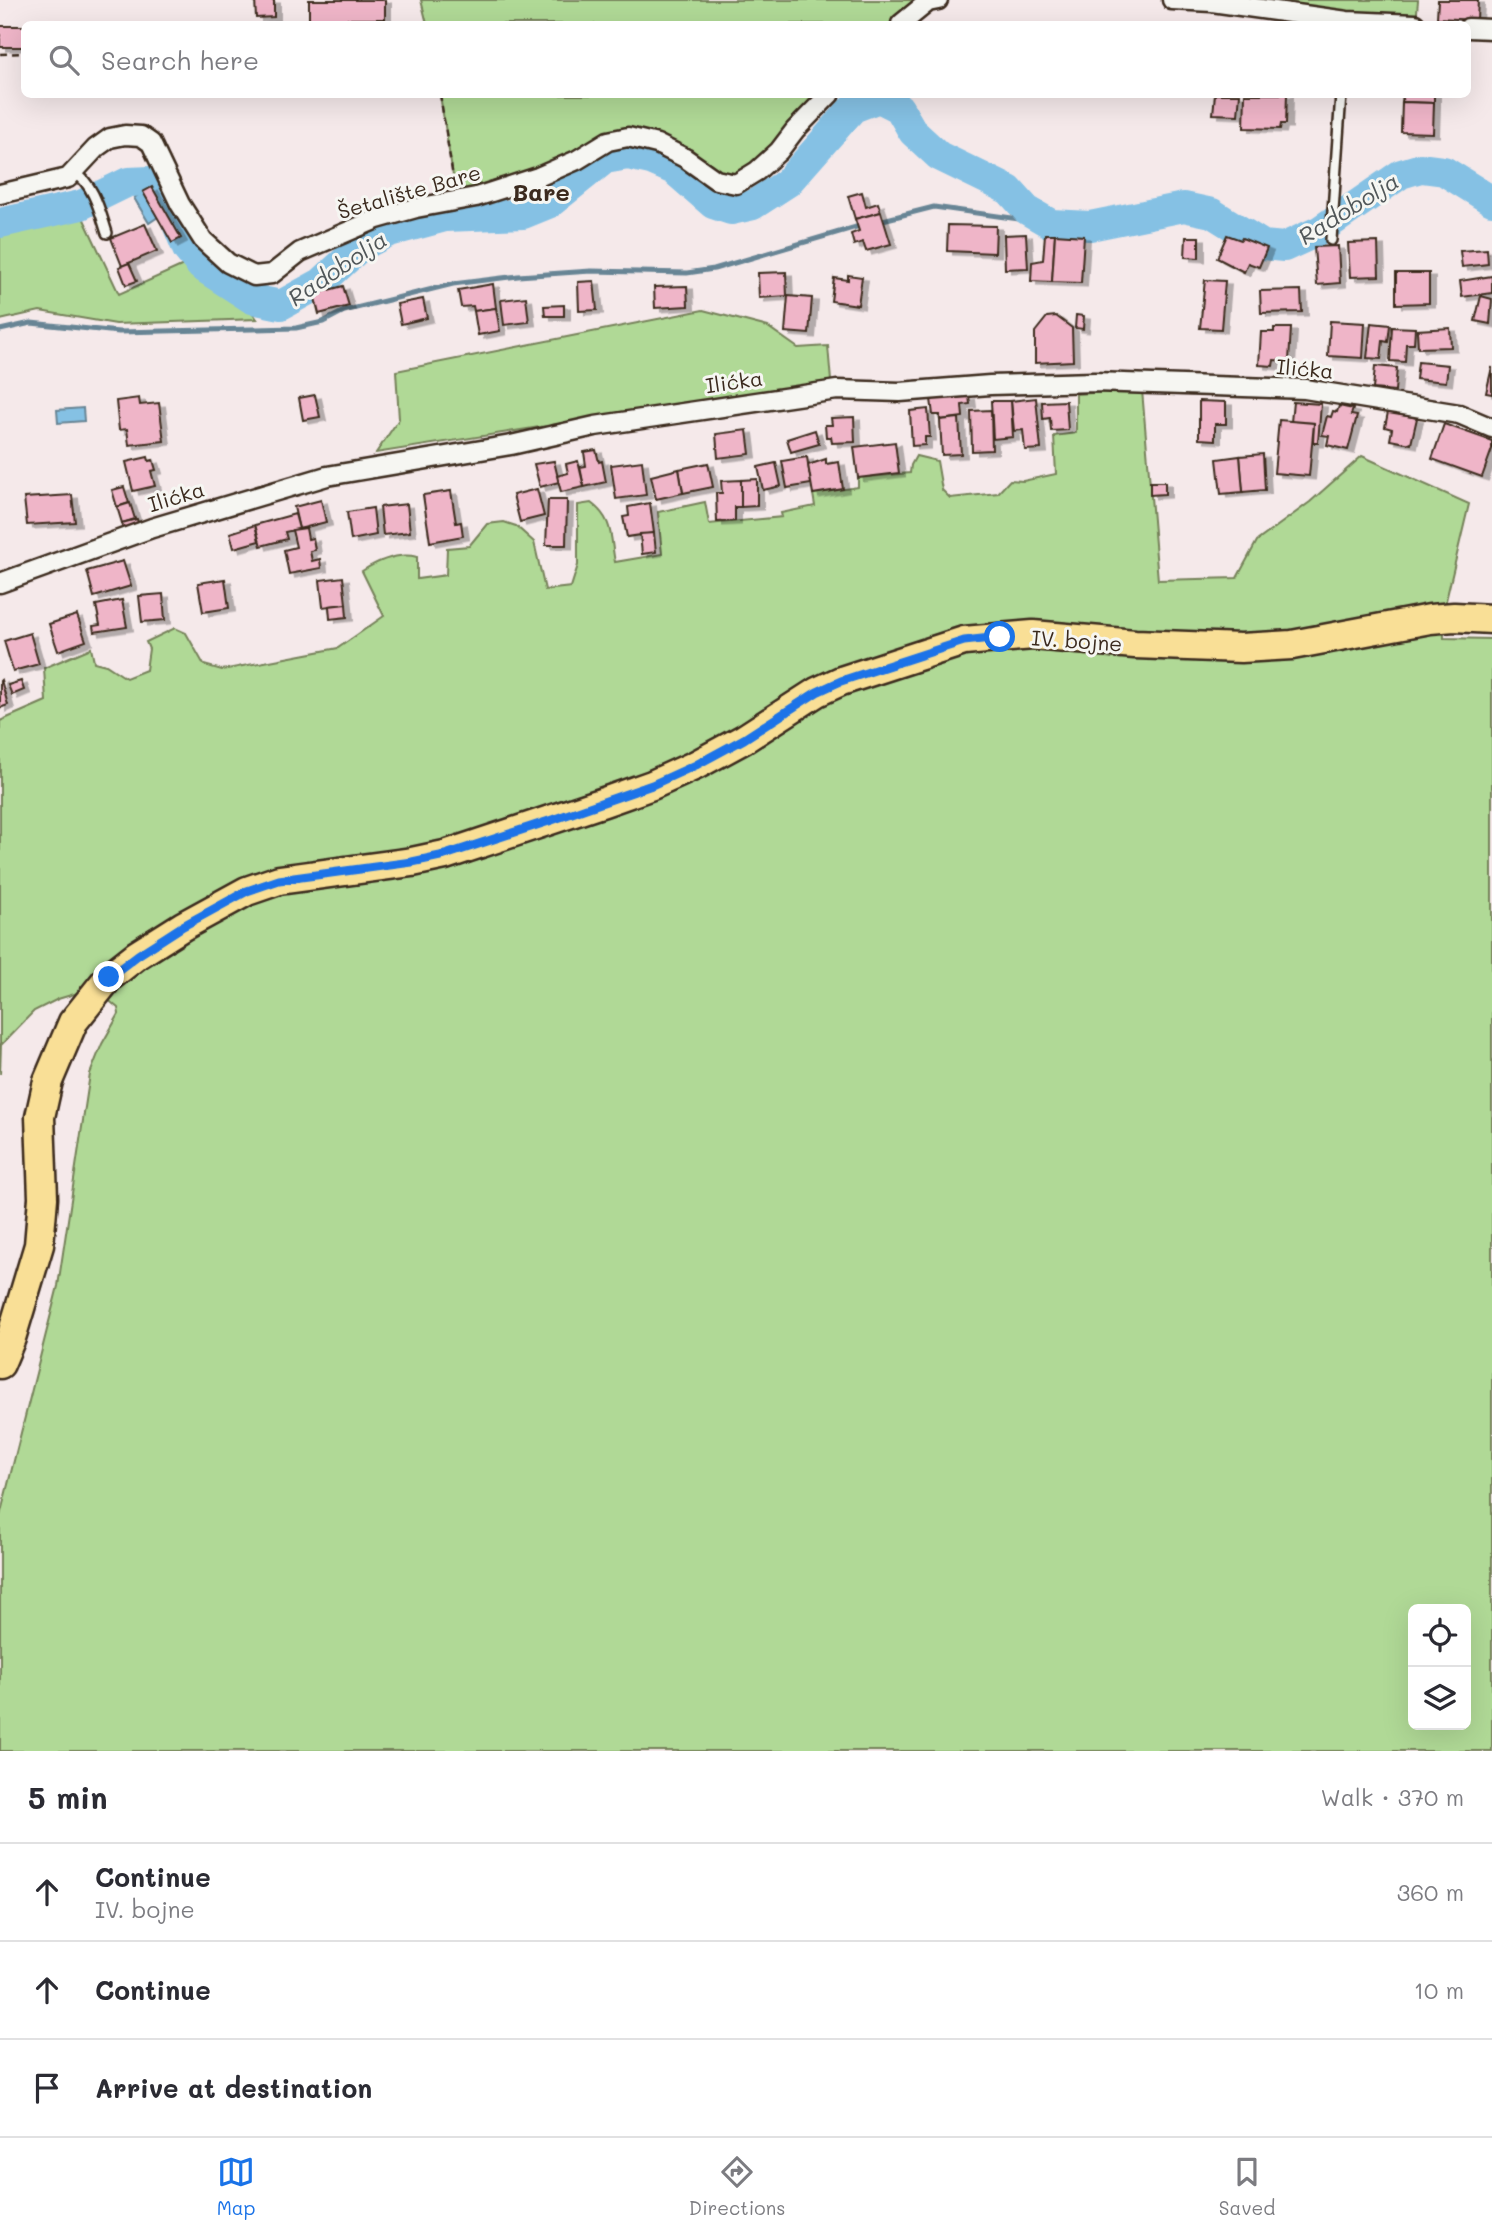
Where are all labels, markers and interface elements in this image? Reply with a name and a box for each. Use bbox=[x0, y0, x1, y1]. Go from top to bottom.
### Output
search box bbox=[21, 21, 1471, 98]
icon: search bbox=[45, 41, 83, 79]
text: Search here bbox=[101, 43, 259, 77]
street label: Šetalište Bare bbox=[334, 158, 484, 224]
water label: Radobolja bbox=[1292, 165, 1404, 251]
district label: Bare bbox=[512, 176, 570, 207]
water label: Radobolja bbox=[282, 224, 392, 312]
street label: Ilićka bbox=[1275, 352, 1335, 384]
street label: Ilićka bbox=[704, 364, 764, 398]
street label: Ilićka bbox=[145, 475, 207, 517]
route start bbox=[984, 621, 1015, 652]
street label: IV. bojne bbox=[1031, 623, 1123, 657]
route end bbox=[93, 961, 124, 992]
map controls bbox=[1408, 1604, 1471, 1730]
button: locate bbox=[1408, 1604, 1471, 1667]
button: layers bbox=[1408, 1667, 1471, 1730]
text: 5 min bbox=[28, 1777, 108, 1817]
text: Walk · 370 m bbox=[1321, 1782, 1464, 1812]
text: Continue bbox=[95, 1860, 211, 1894]
icon: ahead bbox=[28, 1873, 66, 1911]
text: 360 m bbox=[1397, 1877, 1464, 1907]
text: IV. bojne bbox=[95, 1894, 195, 1924]
icon: ahead bbox=[28, 1971, 66, 2009]
text: Continue bbox=[95, 1973, 211, 2007]
text: 10 m bbox=[1414, 1975, 1464, 2005]
icon: arrive bbox=[28, 2069, 66, 2107]
text: Arrive at destination bbox=[95, 2071, 372, 2105]
tab: Map bbox=[217, 2153, 255, 2220]
tab: Directions bbox=[689, 2153, 785, 2220]
tab: Saved bbox=[1219, 2153, 1275, 2220]

